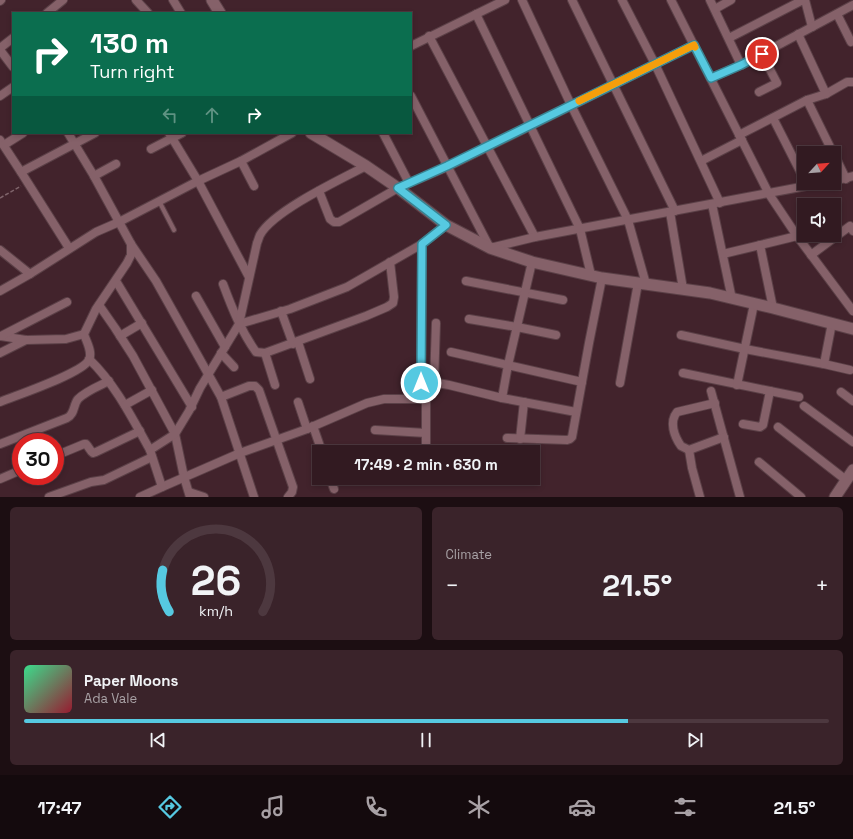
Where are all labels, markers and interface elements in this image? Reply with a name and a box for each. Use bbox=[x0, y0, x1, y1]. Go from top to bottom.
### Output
text: 130 m bbox=[90, 25, 169, 61]
icon: right bbox=[24, 28, 76, 80]
pin bbox=[745, 37, 779, 71]
icon: arrive bbox=[751, 43, 773, 65]
text: Turn right bbox=[90, 60, 174, 83]
icon: left bbox=[159, 104, 181, 126]
icon: ahead bbox=[201, 104, 223, 126]
icon: right bbox=[243, 104, 265, 126]
north arrow bbox=[797, 146, 841, 190]
map controls bbox=[797, 146, 841, 242]
button: sound bbox=[797, 198, 841, 242]
position arrow bbox=[400, 362, 442, 404]
speed limit sign: 30 bbox=[12, 433, 64, 485]
text: 17:49 · 2 min · 630 m bbox=[354, 455, 498, 474]
text: Climate bbox=[446, 546, 492, 563]
text: 26 bbox=[191, 553, 241, 606]
text: 21.5° bbox=[602, 566, 672, 605]
text: − bbox=[446, 571, 459, 599]
text: + bbox=[815, 571, 829, 599]
text: km/h bbox=[199, 601, 233, 619]
text: Paper Moons bbox=[84, 671, 178, 690]
text: Ada Vale bbox=[84, 690, 137, 707]
icon: previous bbox=[147, 729, 169, 751]
icon: pause bbox=[415, 729, 437, 751]
icon: next bbox=[684, 729, 706, 751]
icon: directions bbox=[156, 793, 184, 821]
icon: music bbox=[259, 793, 287, 821]
icon: phone bbox=[362, 793, 390, 821]
icon: climate bbox=[465, 793, 493, 821]
icon: car bbox=[568, 793, 596, 821]
icon: filters bbox=[671, 793, 699, 821]
text: 17:47 bbox=[37, 796, 82, 819]
text: 21.5° bbox=[773, 796, 816, 819]

